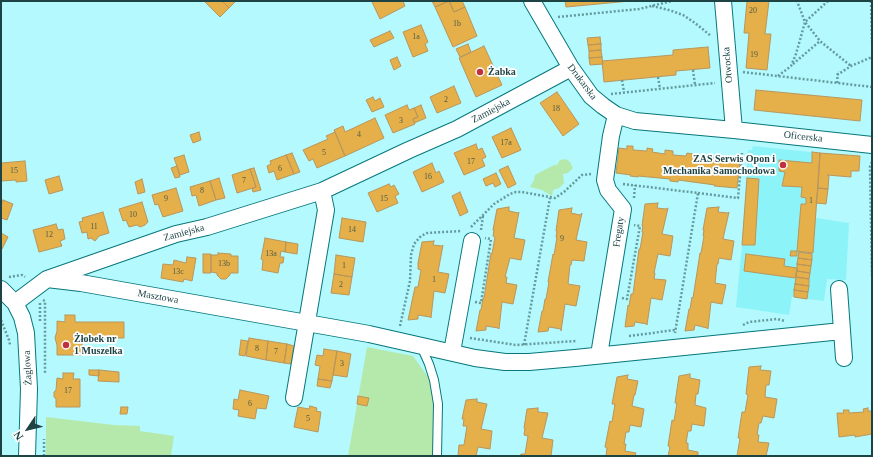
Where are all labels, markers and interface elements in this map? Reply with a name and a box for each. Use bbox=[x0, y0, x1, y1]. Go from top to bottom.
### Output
house number: 20 bbox=[749, 6, 757, 16]
house number: 1b bbox=[453, 19, 461, 29]
house number: 1a bbox=[412, 32, 420, 42]
street label: Otwocka bbox=[720, 46, 736, 84]
house number: 19 bbox=[750, 50, 758, 60]
street label: Drukarska bbox=[565, 62, 599, 102]
place label: Żabka bbox=[488, 66, 516, 78]
marker: Żabka bbox=[475, 67, 485, 77]
house number: 2 bbox=[444, 95, 448, 105]
street label: Zamiejska bbox=[470, 96, 512, 126]
house number: 18 bbox=[552, 104, 560, 114]
house number: 3 bbox=[399, 116, 403, 126]
street label: Oficerska bbox=[783, 129, 823, 145]
house number: 4 bbox=[357, 130, 361, 140]
house number: 17a bbox=[500, 138, 512, 148]
house number: 5 bbox=[322, 148, 326, 158]
place label: ZAS Serwis Opon i Mechanika Samochodowa bbox=[663, 153, 775, 176]
house number: 17 bbox=[467, 157, 475, 167]
marker: ZAS Serwis Opon i Mechanika Samochodowa bbox=[778, 160, 788, 170]
house number: 6 bbox=[278, 164, 282, 174]
house number: 15 bbox=[10, 166, 18, 176]
house number: 16 bbox=[424, 172, 432, 182]
house number: 7 bbox=[242, 176, 246, 186]
house number: 8 bbox=[200, 186, 204, 196]
house number: 9 bbox=[164, 194, 168, 204]
house number: 15 bbox=[380, 194, 388, 204]
house number: 1 bbox=[809, 196, 813, 206]
house number: 10 bbox=[129, 210, 137, 220]
street label: Fregaty bbox=[611, 216, 627, 248]
house number: 11 bbox=[90, 222, 98, 232]
street label: Zamiejska bbox=[162, 222, 206, 244]
house number: 14 bbox=[348, 225, 356, 235]
house number: 12 bbox=[45, 230, 53, 240]
house number: 9 bbox=[560, 234, 564, 244]
house number: 13a bbox=[265, 249, 277, 259]
house number: 13b bbox=[218, 259, 230, 269]
house number: 1 bbox=[342, 261, 346, 271]
house number: 13c bbox=[172, 267, 184, 277]
house number: 1 bbox=[432, 275, 436, 285]
house number: 2 bbox=[339, 280, 343, 290]
street label: Masztowa bbox=[137, 288, 179, 306]
place label: Żłobek nr 1 Muszelka bbox=[74, 333, 123, 356]
marker: Żłobek nr 1 Muszelka bbox=[61, 340, 71, 350]
house number: 8 bbox=[255, 344, 259, 354]
house number: 7 bbox=[274, 347, 278, 357]
street label: Żaglowa bbox=[21, 350, 35, 386]
house number: 3 bbox=[340, 359, 344, 369]
house number: 17 bbox=[64, 386, 72, 396]
house number: 6 bbox=[248, 399, 252, 409]
north arrow bbox=[8, 409, 48, 449]
house number: 5 bbox=[306, 414, 310, 424]
text: N bbox=[11, 429, 25, 443]

